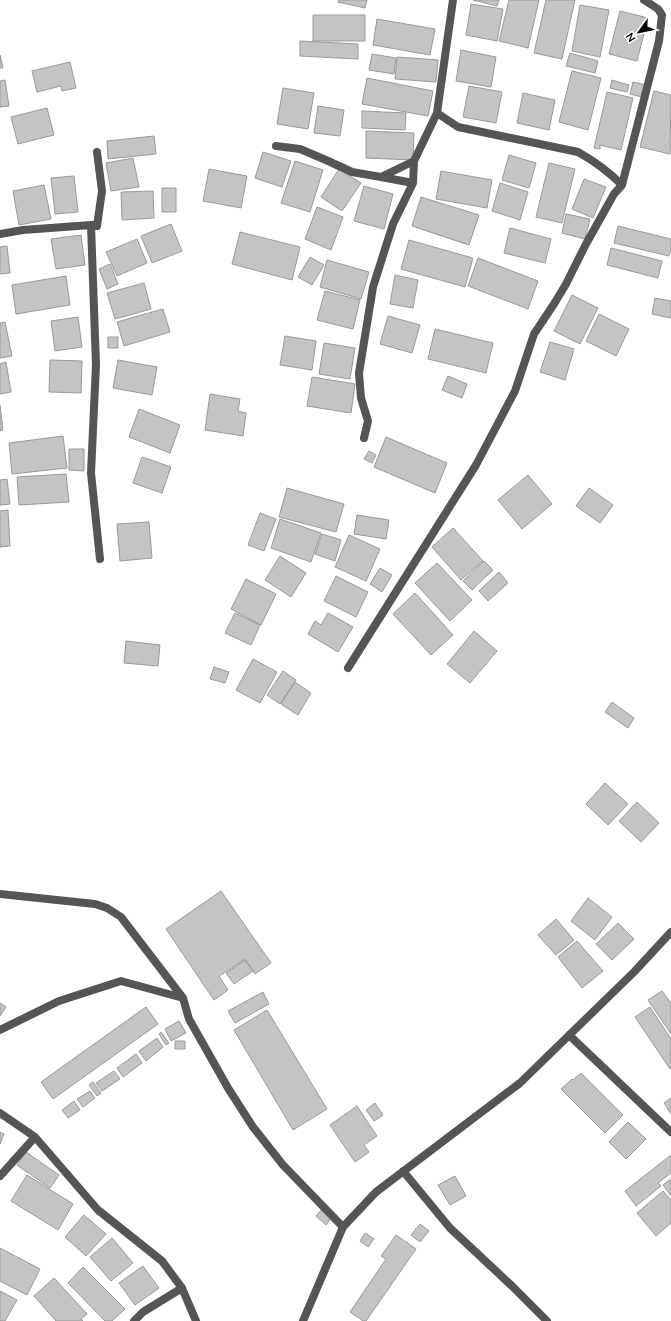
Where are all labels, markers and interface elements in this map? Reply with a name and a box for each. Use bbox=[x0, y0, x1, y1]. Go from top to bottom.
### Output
north arrow bbox=[619, 12, 659, 52]
text: N bbox=[622, 30, 639, 45]

